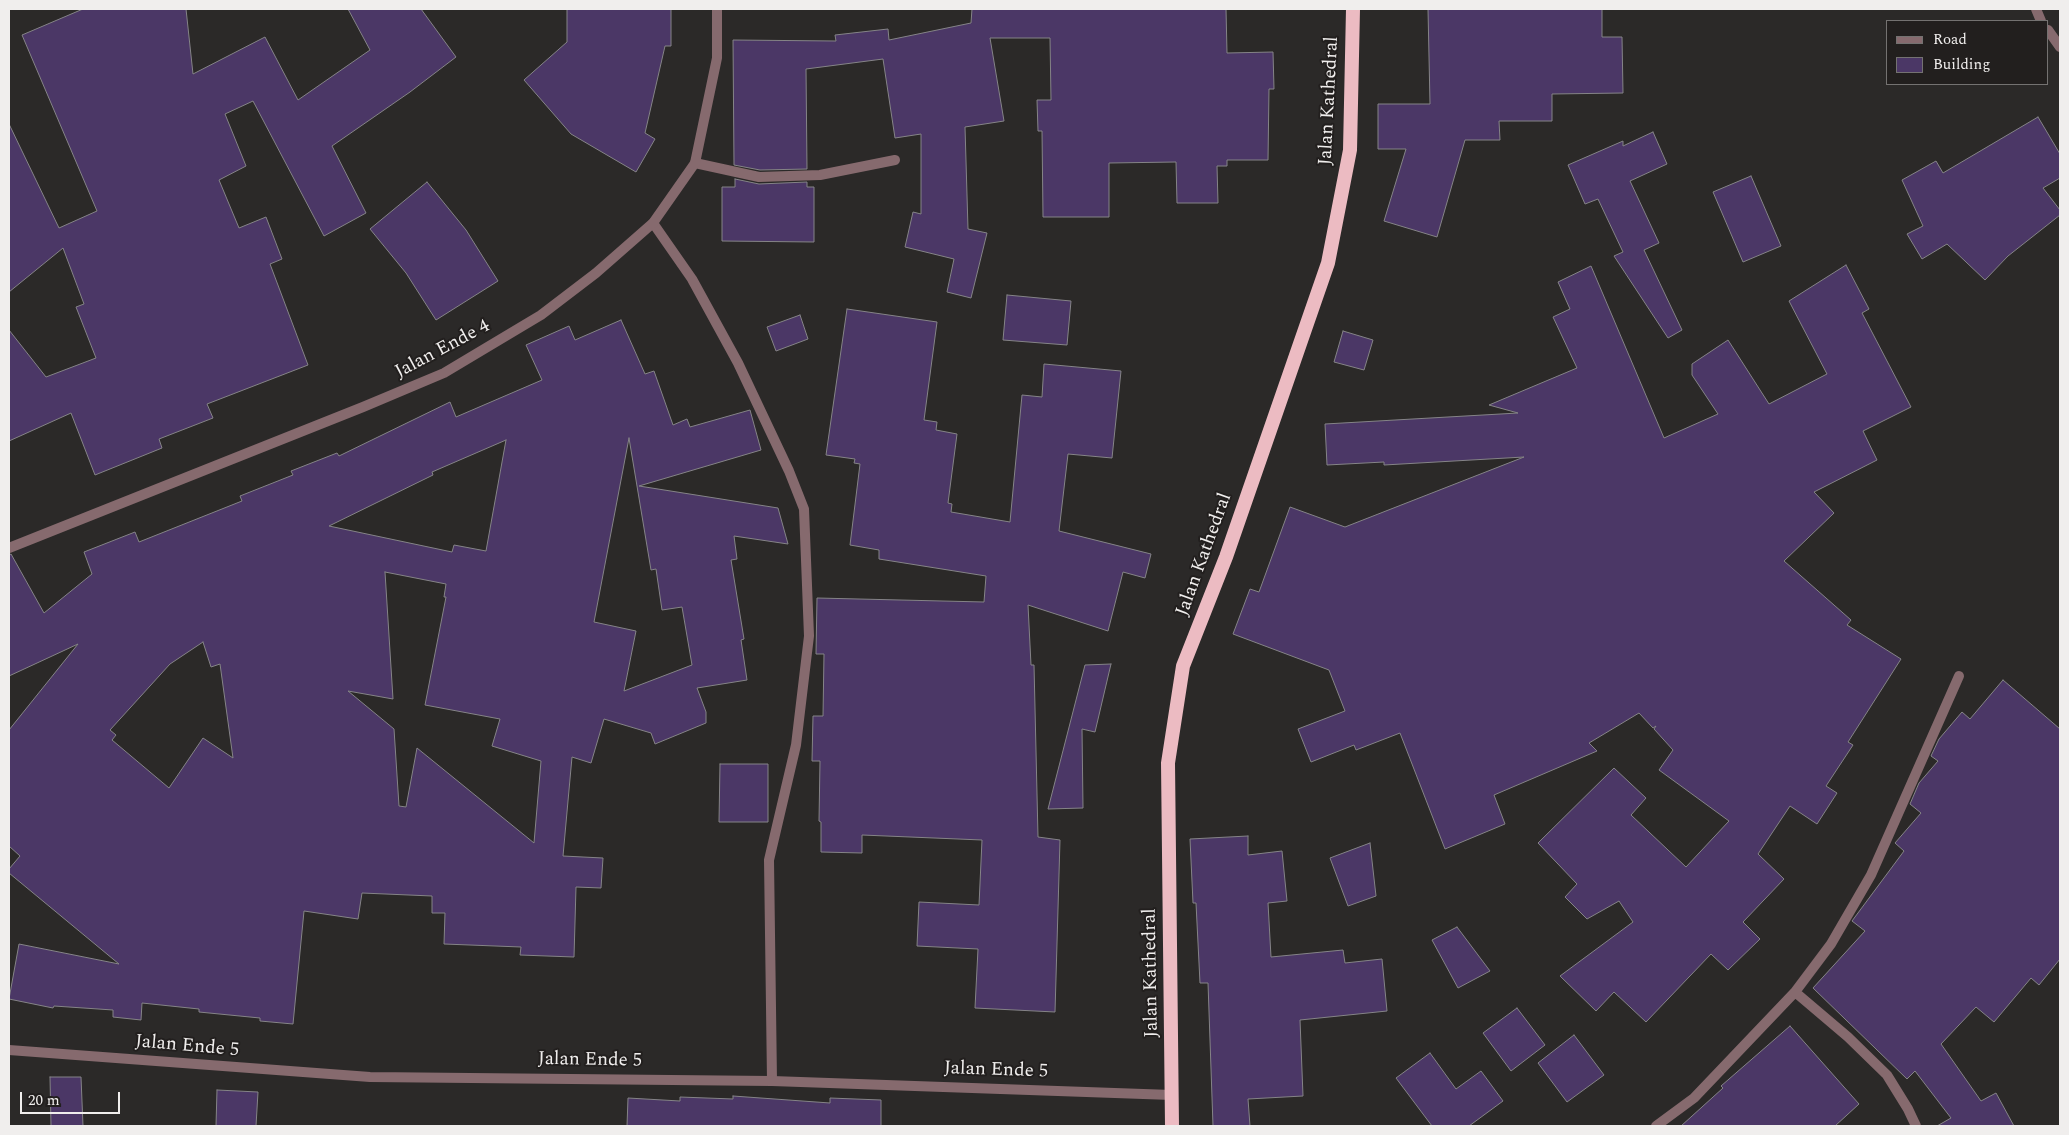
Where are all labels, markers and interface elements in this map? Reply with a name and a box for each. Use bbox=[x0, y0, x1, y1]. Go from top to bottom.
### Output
legend bbox=[1886, 20, 2049, 85]
text: Road bbox=[1933, 28, 1967, 51]
street label: Jalan Kathedral bbox=[1315, 36, 1345, 166]
text: Building bbox=[1933, 53, 1990, 76]
street label: Jalan Ende 4 bbox=[392, 315, 494, 385]
street label: Jalan Kathedral bbox=[1172, 490, 1238, 620]
street label: Jalan Kathedral bbox=[1139, 908, 1165, 1038]
street label: Jalan Ende 5 bbox=[134, 1031, 240, 1063]
street label: Jalan Ende 5 bbox=[538, 1049, 642, 1073]
street label: Jalan Ende 5 bbox=[944, 1058, 1048, 1084]
scale bar bbox=[22, 1082, 122, 1114]
text: 20 m bbox=[28, 1089, 60, 1112]

